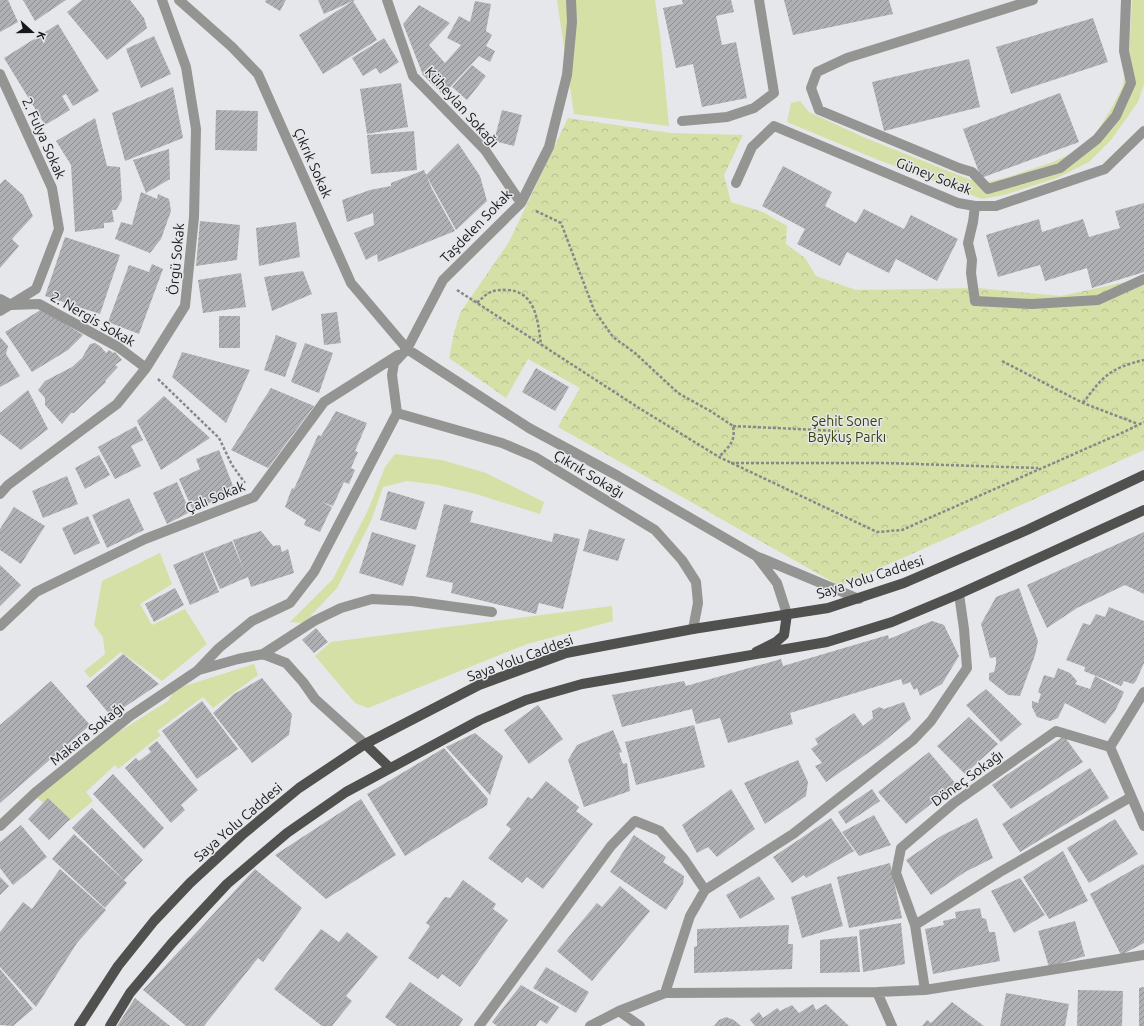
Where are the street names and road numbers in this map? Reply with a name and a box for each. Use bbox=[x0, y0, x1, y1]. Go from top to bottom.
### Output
street label: Küheylan Sokağı bbox=[422, 64, 502, 150]
street label: 2. Fulya Sokak bbox=[19, 95, 69, 181]
street label: Çıkrık Sokak bbox=[290, 126, 336, 200]
street label: Güney Sokak bbox=[894, 154, 974, 198]
street label: Taşdelen Sokak bbox=[437, 186, 515, 266]
street label: Örgü Sokak bbox=[164, 222, 187, 296]
street label: 2. Nergis Sokak bbox=[48, 288, 138, 350]
street label: Çıkrık Sokağı bbox=[551, 447, 627, 501]
street label: Çalı Sokak bbox=[183, 478, 247, 516]
street label: Saya Yolu Caddesi bbox=[814, 552, 926, 602]
street label: Saya Yolu Caddesi bbox=[465, 631, 575, 685]
street label: Makara Sokağı bbox=[47, 699, 127, 769]
street label: Döneç Sokağı bbox=[928, 747, 1006, 809]
street label: Saya Yolu Caddesi bbox=[191, 779, 285, 865]

